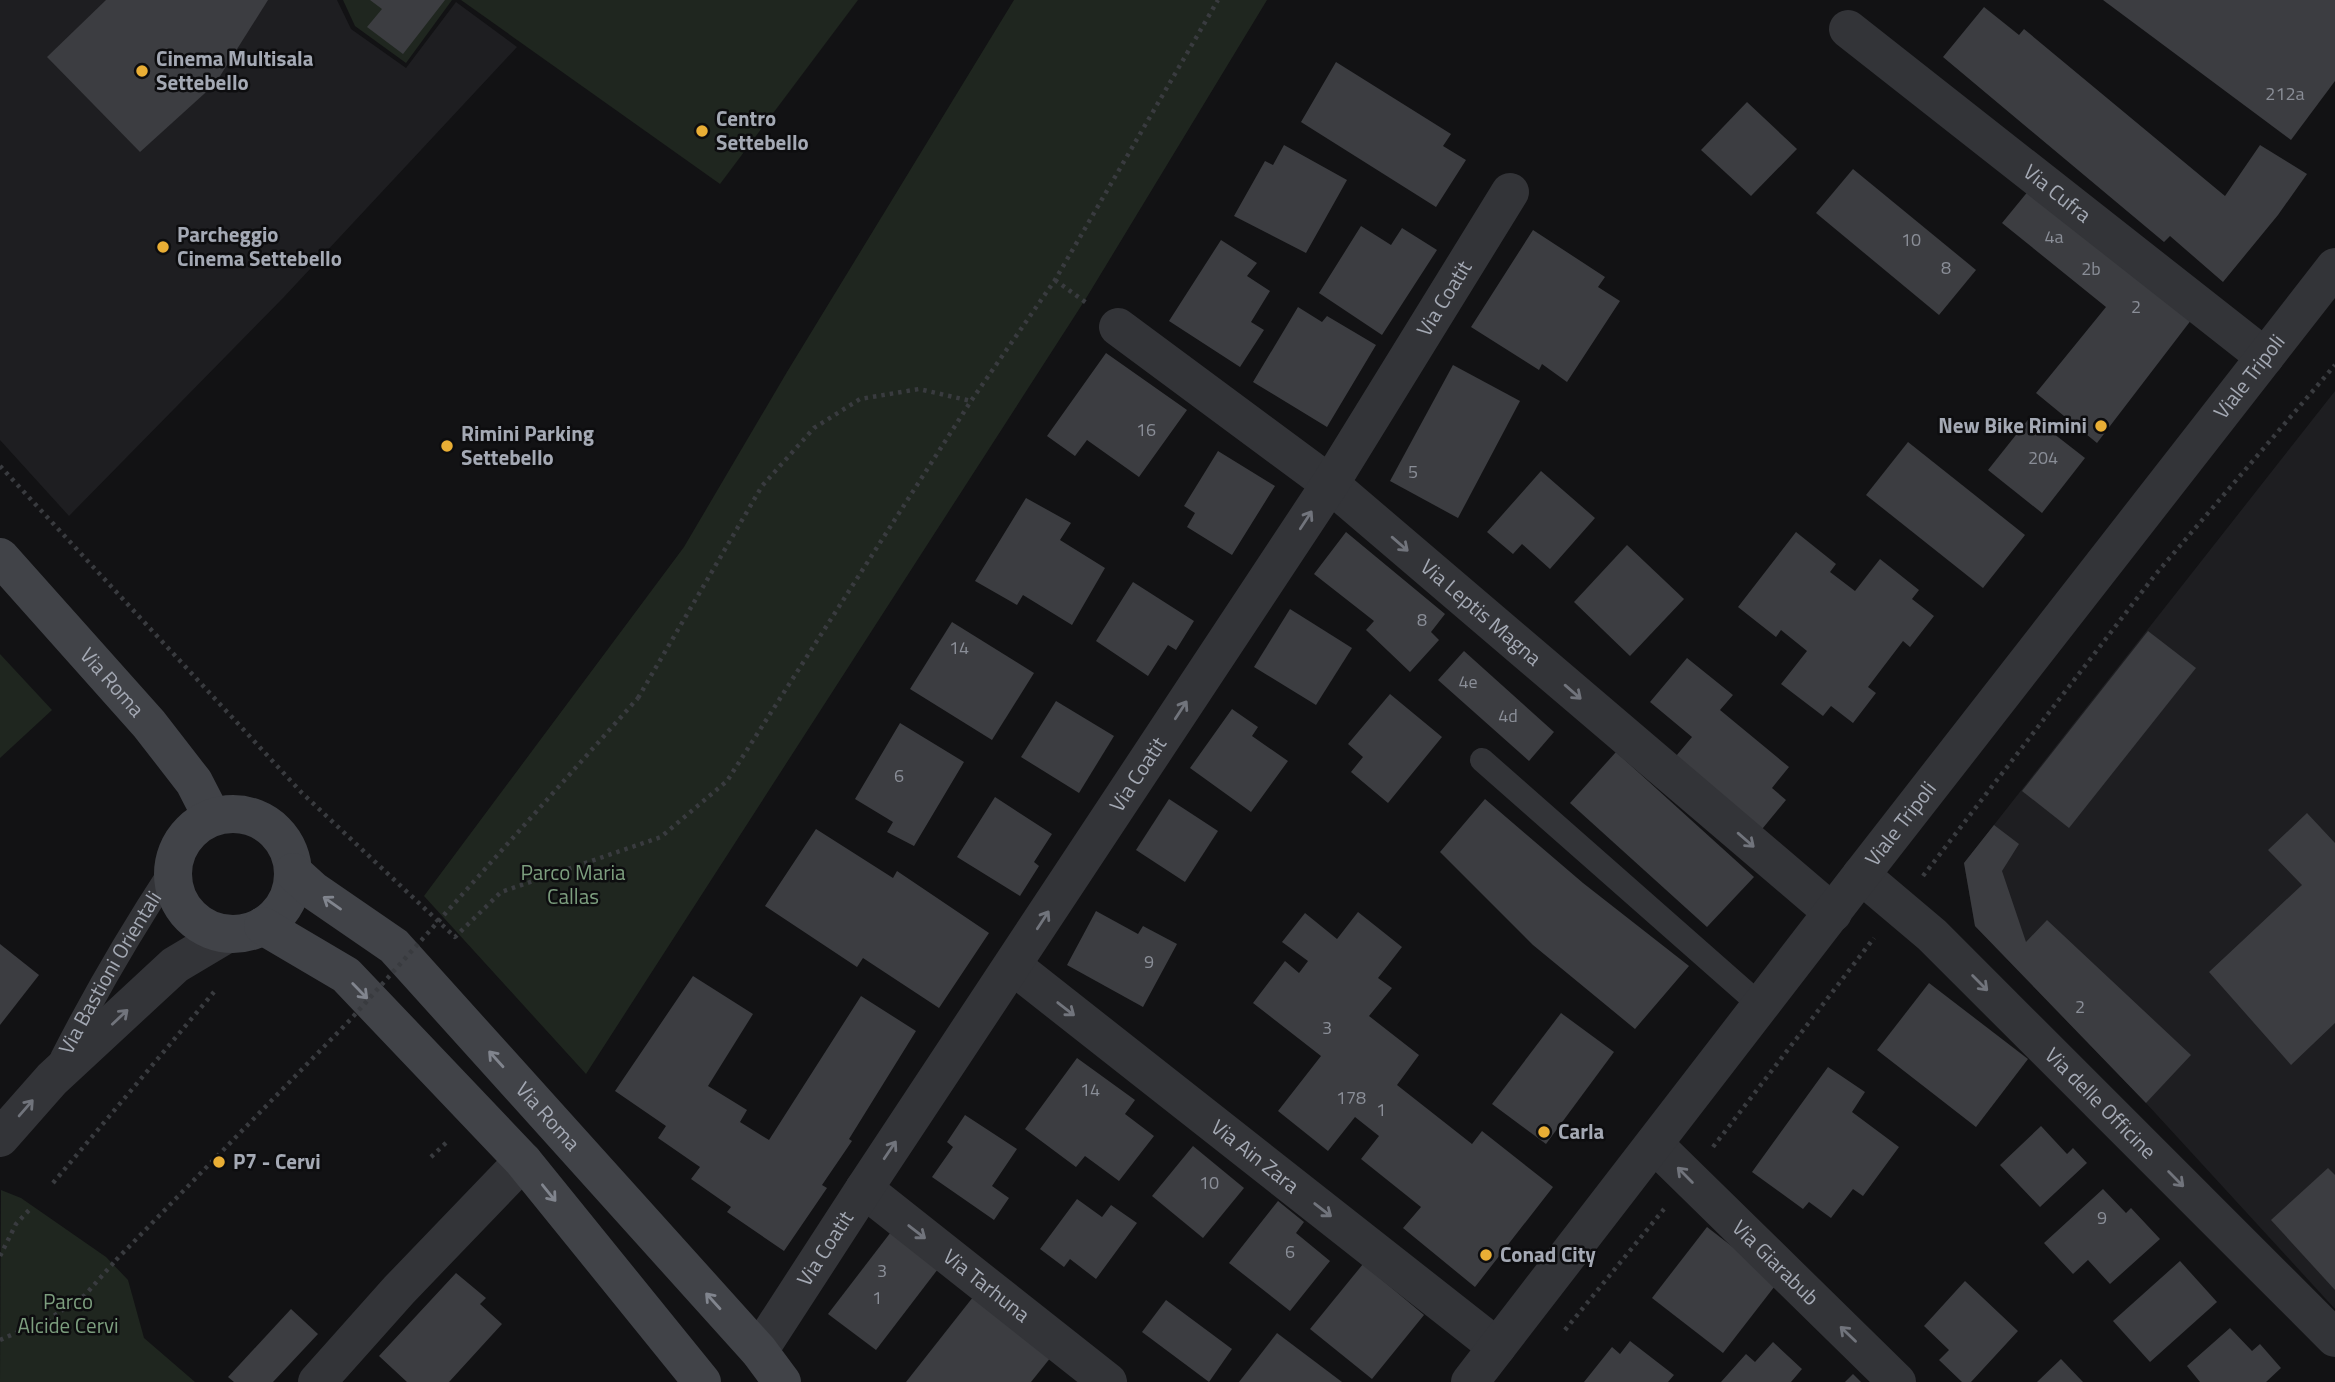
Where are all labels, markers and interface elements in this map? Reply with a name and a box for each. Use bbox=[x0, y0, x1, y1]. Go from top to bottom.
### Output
place label: Cinema Multisala Settebello bbox=[156, 42, 314, 98]
marker: Cinema Multisala Settebello bbox=[134, 63, 150, 79]
house number: 212a bbox=[2265, 80, 2305, 107]
place label: Centro Settebello bbox=[716, 102, 809, 158]
marker: Centro Settebello bbox=[694, 123, 710, 139]
street label: Via Cufra bbox=[2017, 156, 2099, 230]
place label: Parcheggio Cinema Settebello bbox=[177, 218, 342, 274]
house number: 4a bbox=[2044, 223, 2064, 250]
house number: 10 bbox=[1901, 226, 1921, 253]
marker: Parcheggio Cinema Settebello bbox=[155, 239, 171, 255]
street label: Via Coatit bbox=[1408, 253, 1480, 342]
house number: 8 bbox=[1941, 254, 1951, 281]
house number: 2b bbox=[2081, 255, 2101, 282]
house number: 2 bbox=[2131, 293, 2141, 320]
street label: Viale Tripoli bbox=[2205, 327, 2292, 426]
place label: New Bike Rimini bbox=[1938, 409, 2087, 441]
house number: 16 bbox=[1136, 416, 1156, 443]
place label: Rimini Parking Settebello bbox=[461, 417, 594, 473]
marker: New Bike Rimini bbox=[2093, 418, 2109, 434]
marker: Rimini Parking Settebello bbox=[439, 438, 455, 454]
house number: 204 bbox=[2028, 444, 2058, 471]
house number: 5 bbox=[1408, 458, 1418, 485]
one-way arrow bbox=[1300, 510, 1314, 530]
one-way arrow bbox=[1391, 536, 1409, 552]
street label: Via Leptis Magna bbox=[1414, 551, 1550, 673]
house number: 8 bbox=[1417, 606, 1427, 633]
house number: 14 bbox=[949, 634, 969, 661]
street label: Via Roma bbox=[73, 640, 153, 724]
house number: 4e bbox=[1458, 668, 1478, 695]
one-way arrow bbox=[1564, 684, 1582, 700]
one-way arrow bbox=[1174, 701, 1189, 720]
house number: 4d bbox=[1498, 702, 1518, 729]
street label: Via Coatit bbox=[1101, 729, 1174, 818]
house number: 6 bbox=[894, 762, 904, 789]
street label: Viale Tripoli bbox=[1857, 774, 1943, 873]
one-way arrow bbox=[1737, 832, 1755, 848]
park label: Parco Maria Callas bbox=[520, 856, 626, 912]
street label: Via Bastioni Orientali bbox=[50, 884, 169, 1059]
one-way arrow bbox=[323, 896, 342, 910]
one-way arrow bbox=[1036, 911, 1050, 931]
house number: 9 bbox=[1144, 948, 1154, 975]
one-way arrow bbox=[1972, 975, 1989, 992]
one-way arrow bbox=[352, 982, 369, 999]
house number: 2 bbox=[2075, 993, 2085, 1020]
one-way arrow bbox=[1057, 1001, 1075, 1016]
one-way arrow bbox=[111, 1008, 128, 1025]
house number: 3 bbox=[1322, 1014, 1332, 1041]
street label: Via delle Officine bbox=[2038, 1039, 2164, 1166]
one-way arrow bbox=[487, 1051, 504, 1068]
street label: Via Roma bbox=[508, 1074, 589, 1158]
house number: 14 bbox=[1080, 1076, 1100, 1103]
house number: 178 bbox=[1336, 1084, 1366, 1111]
house number: 1 bbox=[1376, 1096, 1386, 1123]
one-way arrow bbox=[18, 1099, 34, 1117]
street label: Via Ain Zara bbox=[1205, 1111, 1307, 1201]
place label: Carla bbox=[1558, 1115, 1605, 1147]
marker: Carla bbox=[1536, 1124, 1552, 1140]
one-way arrow bbox=[883, 1141, 897, 1161]
place label: P7 - Cervi bbox=[233, 1145, 321, 1177]
marker: P7 - Cervi bbox=[211, 1154, 227, 1170]
one-way arrow bbox=[1677, 1167, 1694, 1184]
house number: 10 bbox=[1199, 1169, 1219, 1196]
one-way arrow bbox=[2167, 1170, 2184, 1187]
one-way arrow bbox=[541, 1183, 556, 1201]
one-way arrow bbox=[1313, 1202, 1331, 1217]
street label: Via Coatit bbox=[788, 1204, 861, 1292]
house number: 9 bbox=[2097, 1204, 2107, 1231]
street label: Via Giarabub bbox=[1725, 1212, 1827, 1313]
one-way arrow bbox=[908, 1224, 926, 1239]
house number: 6 bbox=[1285, 1238, 1295, 1265]
place label: Conad City bbox=[1500, 1238, 1596, 1270]
street label: Via Tarhuna bbox=[937, 1240, 1038, 1330]
marker: Conad City bbox=[1478, 1247, 1494, 1263]
house number: 3 bbox=[877, 1257, 887, 1284]
house number: 1 bbox=[872, 1284, 882, 1311]
park label: Parco Alcide Cervi bbox=[17, 1285, 119, 1341]
one-way arrow bbox=[705, 1293, 722, 1310]
one-way arrow bbox=[1840, 1326, 1857, 1343]

